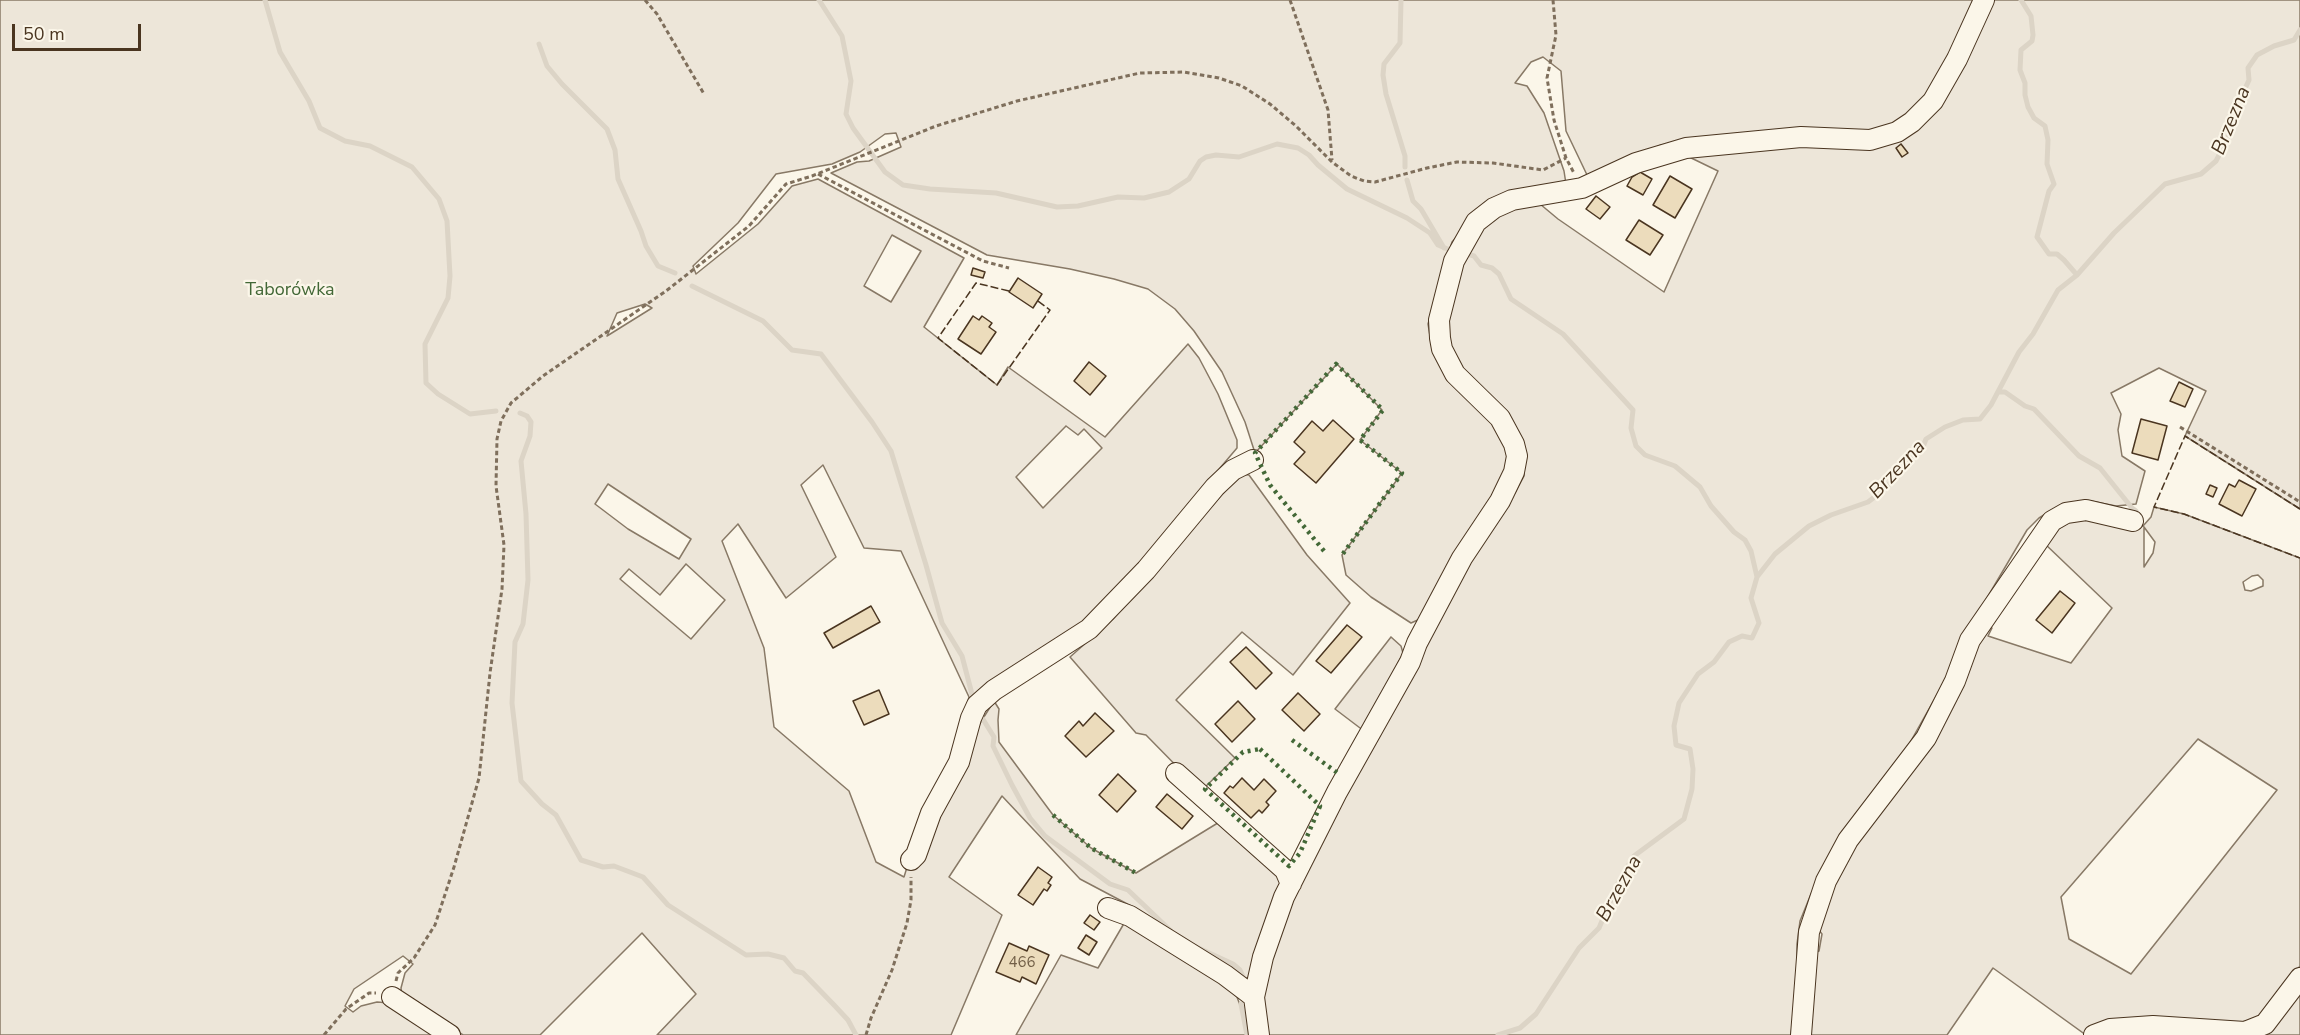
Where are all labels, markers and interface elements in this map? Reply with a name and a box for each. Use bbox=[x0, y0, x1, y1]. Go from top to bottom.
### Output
scale bar bbox=[15, 12, 144, 50]
text: 50 m bbox=[23, 22, 65, 46]
water label: Brzezna bbox=[2207, 83, 2257, 159]
park label: Taborówka bbox=[245, 280, 335, 302]
water label: Brzezna bbox=[1865, 436, 1931, 504]
water label: Brzezna bbox=[1592, 852, 1648, 926]
house number: 466 bbox=[1009, 954, 1035, 972]

